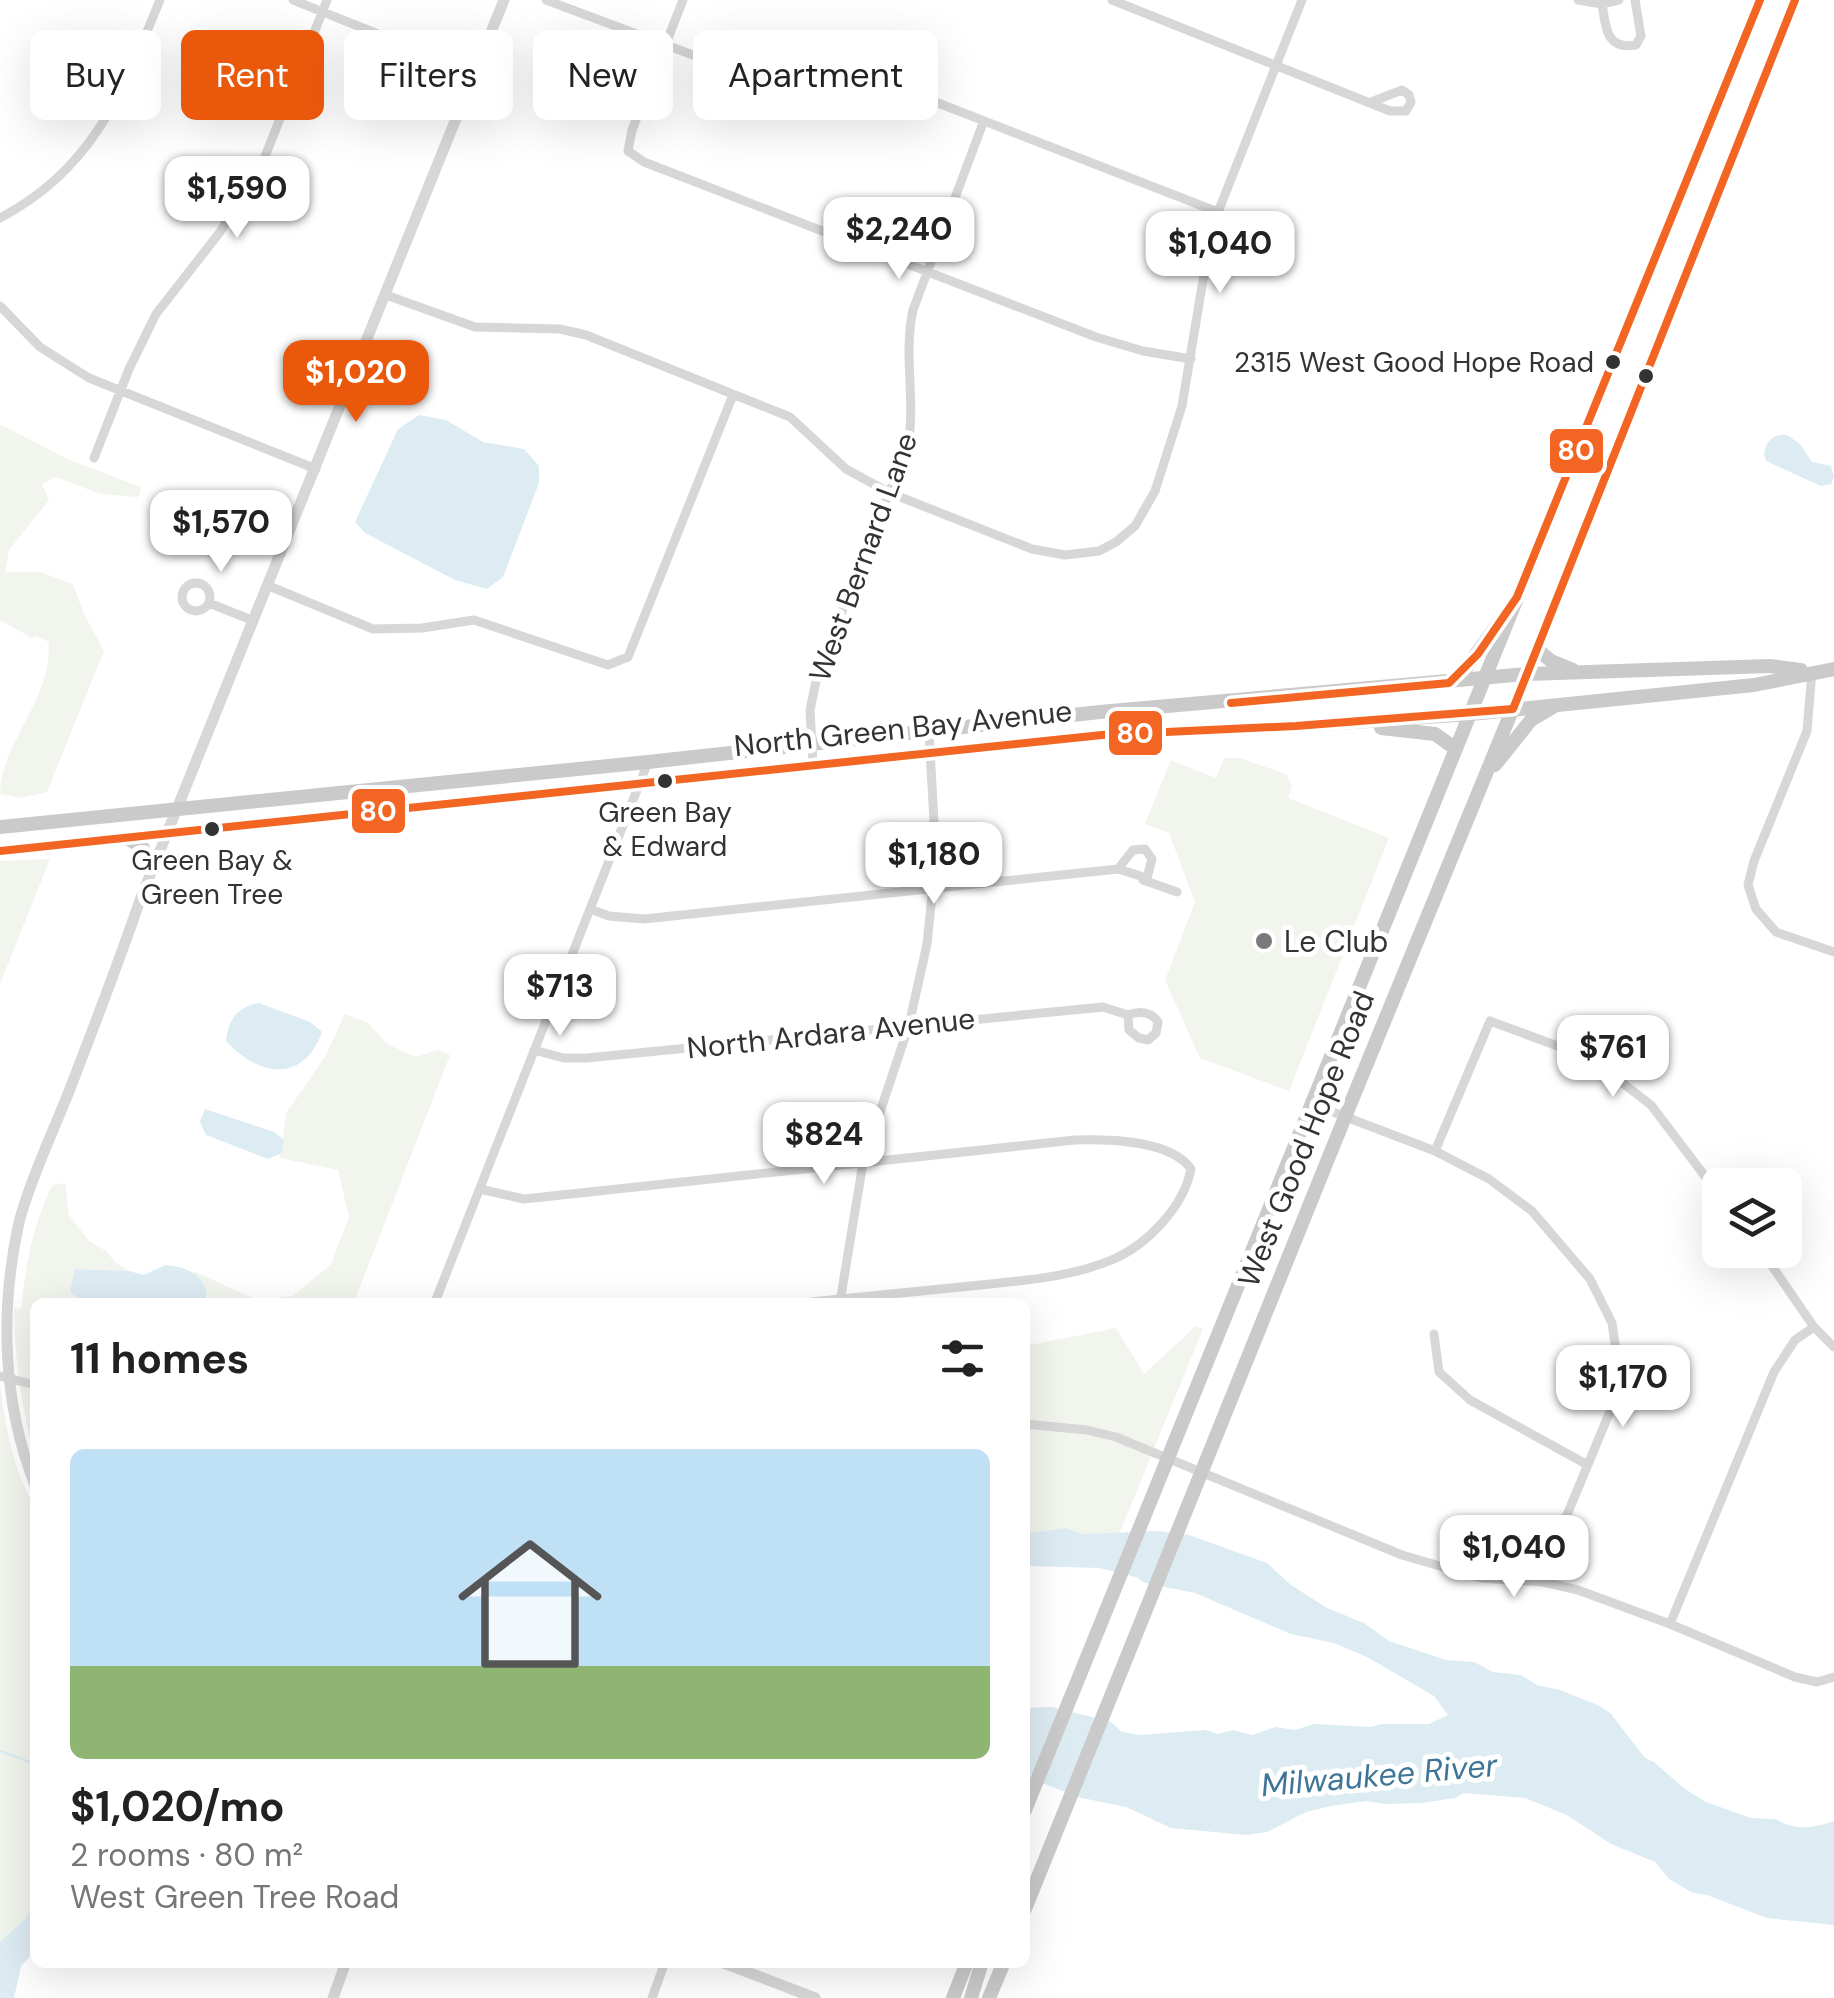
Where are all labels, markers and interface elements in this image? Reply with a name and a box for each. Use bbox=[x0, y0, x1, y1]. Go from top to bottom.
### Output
chip: Buy bbox=[30, 30, 161, 120]
chip: Rent bbox=[181, 30, 324, 120]
chip: Filters bbox=[344, 30, 513, 120]
chip: New bbox=[533, 30, 673, 120]
chip: Apartment bbox=[693, 30, 938, 120]
pin: $1,590 bbox=[156, 156, 318, 241]
text: $1,590 bbox=[187, 167, 287, 209]
pin: $2,240 bbox=[818, 197, 980, 282]
text: $2,240 bbox=[845, 208, 953, 250]
pin: $1,040 bbox=[1139, 211, 1301, 296]
text: $1,040 bbox=[1168, 222, 1272, 264]
pin: $1,020 bbox=[275, 340, 437, 425]
place label: 2315 West Good Hope Road bbox=[1234, 344, 1594, 381]
text: $1,020 bbox=[305, 351, 407, 393]
marker: 2315 West Good Hope Road bbox=[1603, 352, 1623, 372]
unlabelled marker bbox=[1636, 366, 1656, 386]
street label: West Bernard Lane bbox=[800, 427, 926, 687]
line badge: 80 bbox=[1548, 427, 1605, 475]
text: 80 bbox=[1557, 432, 1595, 469]
pin: $1,570 bbox=[140, 490, 302, 575]
text: $1,570 bbox=[172, 501, 270, 543]
street label: North Green Bay Avenue bbox=[732, 691, 1074, 765]
line badge: 80 bbox=[1107, 709, 1164, 757]
text: 80 bbox=[1116, 715, 1154, 752]
marker: Green Bay & Edward bbox=[655, 771, 675, 791]
line badge: 80 bbox=[350, 787, 407, 835]
text: 80 bbox=[359, 793, 397, 830]
place label: Green Bay & Edward bbox=[598, 794, 732, 865]
marker: Green Bay & Green Tree bbox=[202, 819, 222, 839]
pin: $1,180 bbox=[853, 822, 1015, 907]
text: $1,180 bbox=[887, 833, 981, 875]
place label: Green Bay & Green Tree bbox=[131, 842, 293, 913]
place label: Le Club bbox=[1284, 922, 1388, 961]
marker: Le Club bbox=[1253, 930, 1275, 952]
pin: $713 bbox=[501, 954, 619, 1039]
text: $713 bbox=[526, 965, 594, 1007]
street label: West Good Hope Road bbox=[1229, 985, 1383, 1293]
street label: North Ardara Avenue bbox=[685, 998, 977, 1068]
pin: $761 bbox=[1554, 1015, 1672, 1100]
text: $761 bbox=[1579, 1026, 1647, 1068]
pin: $824 bbox=[765, 1102, 883, 1187]
text: $824 bbox=[785, 1113, 863, 1155]
map controls bbox=[1702, 1168, 1802, 1268]
button: layers bbox=[1702, 1168, 1802, 1268]
text: 11 homes bbox=[70, 1331, 249, 1386]
icon: filters bbox=[935, 1331, 990, 1386]
pin: $1,170 bbox=[1542, 1345, 1704, 1430]
text: $1,170 bbox=[1578, 1356, 1668, 1398]
icon: home bbox=[440, 1514, 620, 1694]
pin: $1,040 bbox=[1433, 1515, 1595, 1600]
text: $1,040 bbox=[1462, 1526, 1566, 1568]
water label: Milwaukee River bbox=[1259, 1744, 1500, 1806]
text: $1,020/mo bbox=[70, 1779, 285, 1834]
text: 2 rooms · 80 m² bbox=[70, 1834, 303, 1876]
text: West Green Tree Road bbox=[70, 1876, 399, 1918]

